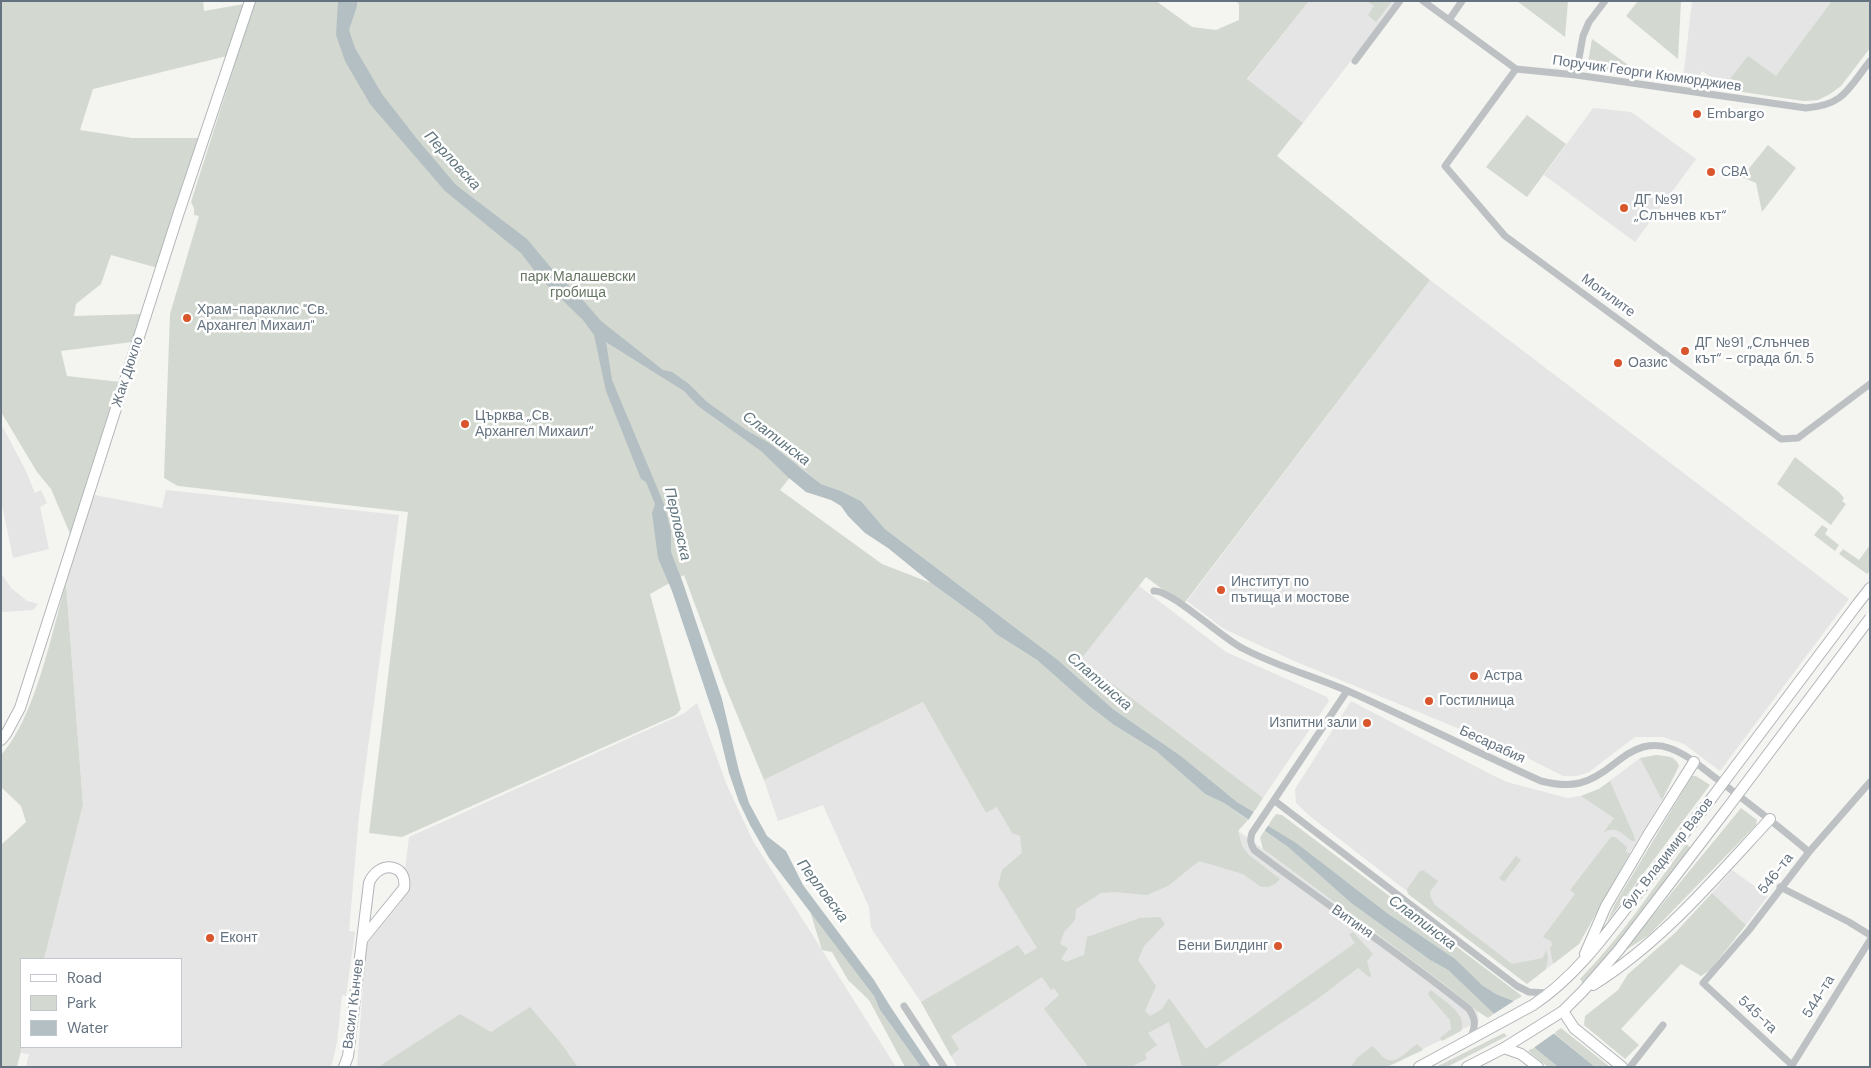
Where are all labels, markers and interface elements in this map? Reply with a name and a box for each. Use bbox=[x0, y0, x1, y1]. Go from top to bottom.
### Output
street label: Поручик Георги Кюмюрджиев bbox=[1551, 52, 1743, 96]
place label: Embargo bbox=[1707, 106, 1765, 122]
marker: Embargo bbox=[1691, 108, 1703, 120]
water label: Перловска bbox=[420, 128, 484, 194]
place label: CBA bbox=[1721, 164, 1749, 180]
marker: CBA bbox=[1705, 166, 1717, 178]
place label: ДГ №91 „Слънчев кът“ bbox=[1634, 192, 1726, 224]
marker: ДГ №91 „Слънчев кът“ bbox=[1618, 202, 1630, 214]
park label: парк Малашевски гробища bbox=[520, 269, 636, 302]
street label: Могилите bbox=[1578, 271, 1638, 321]
place label: Храм-параклис "Св. Архангел Михаил" bbox=[197, 302, 327, 334]
marker: Храм-параклис "Св. Архангел Михаил" bbox=[181, 312, 193, 324]
street label: Жак Дюкло bbox=[109, 335, 147, 409]
place label: ДГ №91 „Слънчев кът“ - сграда бл. 5 bbox=[1695, 335, 1814, 368]
marker: ДГ №91 „Слънчев кът“ - сграда бл. 5 bbox=[1679, 345, 1691, 357]
place label: Оазис bbox=[1628, 355, 1668, 371]
marker: Оазис bbox=[1612, 357, 1624, 369]
place label: Църква „Св. Архангел Михаил“ bbox=[475, 408, 594, 441]
water label: Слатинска bbox=[739, 408, 813, 470]
marker: Църква „Св. Архангел Михаил“ bbox=[459, 418, 471, 430]
water label: Перловска bbox=[660, 486, 694, 562]
place label: Институт по пътища и мостове bbox=[1231, 574, 1350, 606]
marker: Институт по пътища и мостове bbox=[1215, 584, 1227, 596]
water label: Слатинска bbox=[1063, 649, 1135, 715]
place label: Астра bbox=[1484, 668, 1522, 684]
marker: Астра bbox=[1468, 670, 1480, 682]
place label: Гостилница bbox=[1439, 693, 1514, 709]
marker: Гостилница bbox=[1423, 695, 1435, 707]
place label: Изпитни зали bbox=[1269, 715, 1357, 731]
marker: Изпитни зали bbox=[1361, 717, 1373, 729]
street label: Бесарабия bbox=[1456, 722, 1528, 768]
street label: бул. Владимир Вазов bbox=[1619, 795, 1717, 913]
street label: 546-та bbox=[1755, 850, 1797, 898]
water label: Перловска bbox=[792, 856, 852, 926]
water label: Слатинска bbox=[1385, 892, 1459, 954]
street label: Витиня bbox=[1328, 902, 1376, 942]
place label: Еконт bbox=[220, 930, 258, 946]
marker: Еконт bbox=[204, 932, 216, 944]
place label: Бени Билдинг bbox=[1178, 938, 1268, 954]
marker: Бени Билдинг bbox=[1272, 940, 1284, 952]
legend bbox=[20, 958, 182, 1048]
street label: Васил Кънчев bbox=[340, 958, 368, 1050]
text: Road bbox=[67, 968, 102, 988]
street label: 544-та bbox=[1799, 973, 1839, 1021]
text: Park bbox=[67, 993, 97, 1013]
street label: 545-та bbox=[1734, 993, 1780, 1037]
text: Water bbox=[67, 1018, 108, 1038]

